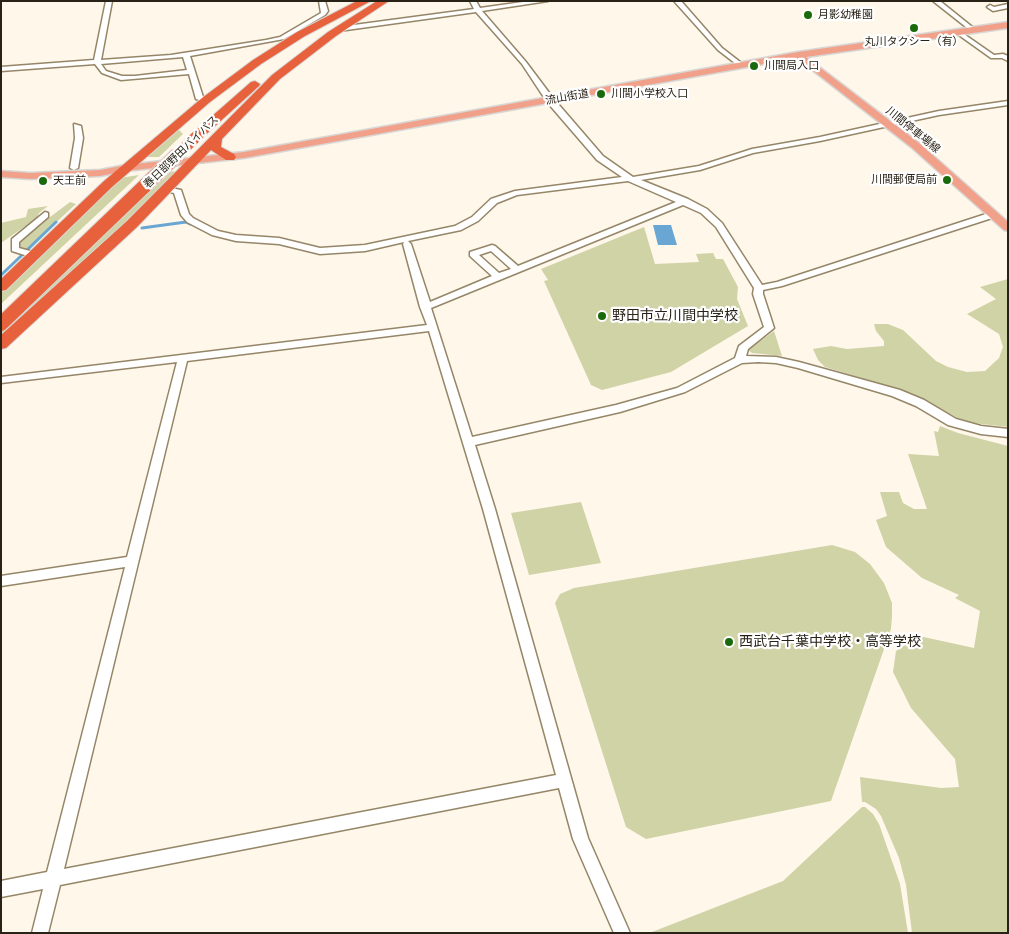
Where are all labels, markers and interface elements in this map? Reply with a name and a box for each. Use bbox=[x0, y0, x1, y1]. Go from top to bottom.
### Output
place label: 月影幼稚園 bbox=[818, 8, 873, 22]
marker: 月影幼稚園 bbox=[802, 9, 814, 21]
marker: 丸川タクシー（有） bbox=[908, 22, 920, 34]
place label: 丸川タクシー（有） bbox=[865, 35, 963, 49]
place label: 川間局入口 bbox=[764, 59, 819, 73]
marker: 川間局入口 bbox=[748, 60, 760, 72]
street label: 流山街道 bbox=[544, 87, 590, 107]
place label: 川間小学校入口 bbox=[611, 87, 688, 101]
marker: 川間小学校入口 bbox=[595, 88, 607, 100]
street label: 川間停車場線 bbox=[883, 104, 943, 156]
street label: 春日部野田バイパス bbox=[141, 113, 221, 191]
place label: 川間郵便局前 bbox=[871, 173, 937, 187]
place label: 天王前 bbox=[53, 174, 86, 188]
marker: 川間郵便局前 bbox=[941, 174, 953, 186]
marker: 天王前 bbox=[37, 175, 49, 187]
place label: 野田市立川間中学校 bbox=[612, 308, 738, 324]
marker: 野田市立川間中学校 bbox=[596, 310, 608, 322]
place label: 西武台千葉中学校・高等学校 bbox=[739, 634, 921, 650]
marker: 西武台千葉中学校・高等学校 bbox=[723, 636, 735, 648]

